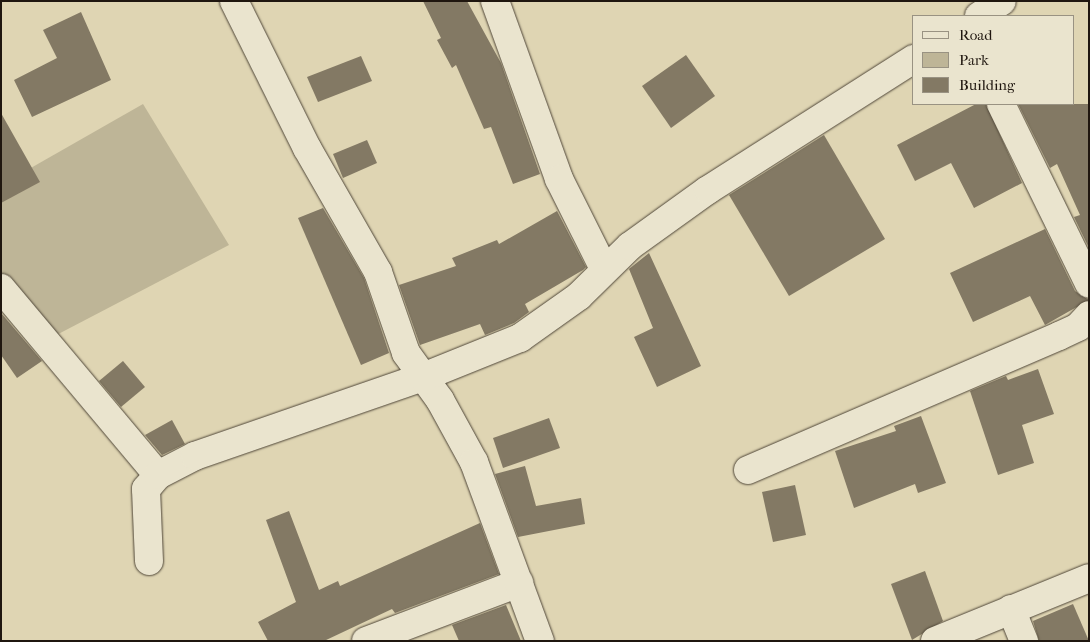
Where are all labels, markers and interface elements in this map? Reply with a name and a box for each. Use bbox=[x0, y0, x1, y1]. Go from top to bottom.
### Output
legend bbox=[912, 15, 1075, 105]
text: Road bbox=[959, 26, 992, 44]
text: Park bbox=[959, 51, 989, 69]
text: Building bbox=[959, 76, 1015, 94]

